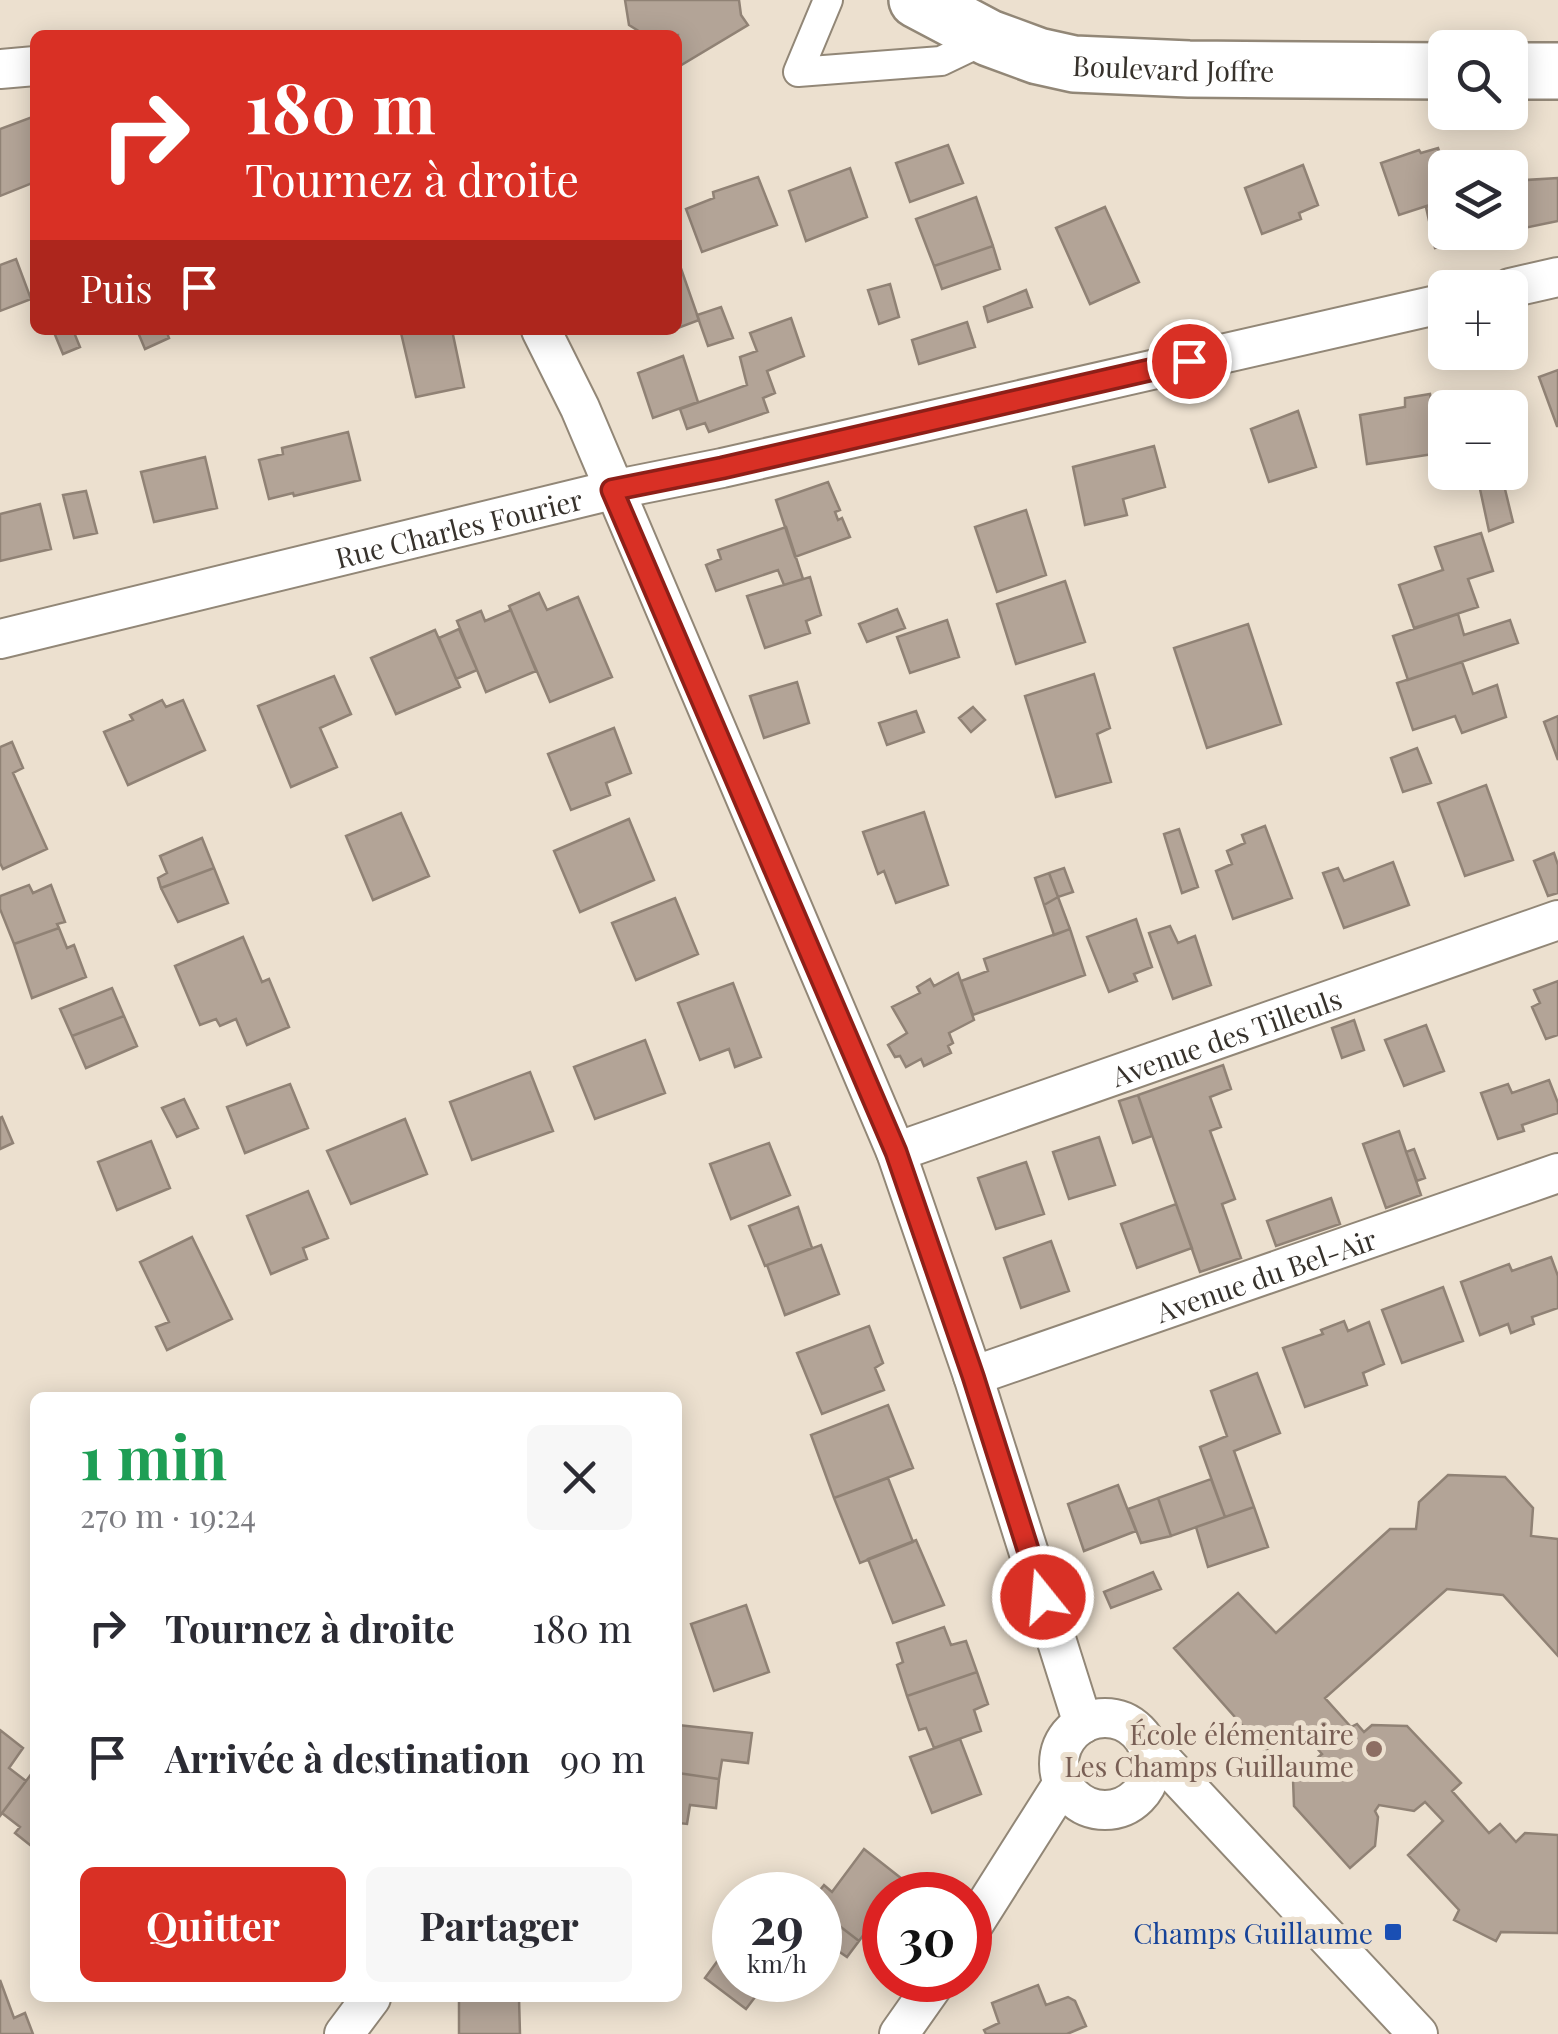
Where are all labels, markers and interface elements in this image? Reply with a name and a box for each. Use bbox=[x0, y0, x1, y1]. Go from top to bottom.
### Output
map controls bbox=[1428, 30, 1528, 490]
button: search bbox=[1428, 30, 1528, 130]
street label: Boulevard Joffre bbox=[1072, 45, 1274, 88]
text: 180 m bbox=[245, 58, 436, 152]
icon: right bbox=[80, 70, 210, 200]
text: Tournez à droite bbox=[245, 148, 579, 208]
button: layers bbox=[1428, 150, 1528, 250]
icon: arrive bbox=[172, 260, 227, 315]
text: Puis bbox=[80, 262, 152, 313]
button: + bbox=[1428, 270, 1528, 370]
pin bbox=[1147, 319, 1232, 404]
icon: arrive bbox=[1162, 334, 1217, 389]
button: − bbox=[1428, 390, 1528, 490]
street label: Rue Charles Fourier bbox=[331, 479, 586, 575]
street label: Avenue des Tilleuls bbox=[1105, 979, 1346, 1094]
street label: Avenue du Bel-Air bbox=[1150, 1219, 1382, 1330]
text: 1 min bbox=[80, 1415, 227, 1495]
button: close bbox=[527, 1425, 632, 1530]
text: 270 m · 19:24 bbox=[80, 1493, 256, 1536]
position arrow bbox=[991, 1545, 1095, 1649]
icon: right bbox=[80, 1600, 135, 1655]
text: Tournez à droite bbox=[165, 1602, 455, 1653]
text: 180 m bbox=[532, 1602, 632, 1653]
place label: École élémentaire Les Champs Guillaume bbox=[1064, 1715, 1354, 1784]
icon: arrive bbox=[80, 1730, 135, 1785]
text: Arrivée à destination bbox=[165, 1732, 530, 1783]
text: 90 m bbox=[560, 1732, 645, 1783]
marker: École élémentaire Les Champs Guillaume bbox=[1363, 1738, 1385, 1760]
button: Quitter bbox=[80, 1867, 346, 1982]
button: Partager bbox=[366, 1867, 632, 1982]
speed limit sign: 30 bbox=[862, 1872, 992, 2002]
text: 29 bbox=[750, 1891, 804, 1958]
place label: Champs Guillaume bbox=[1133, 1914, 1373, 1951]
marker: Champs Guillaume bbox=[1382, 1921, 1404, 1943]
text: km/h bbox=[747, 1946, 807, 1979]

